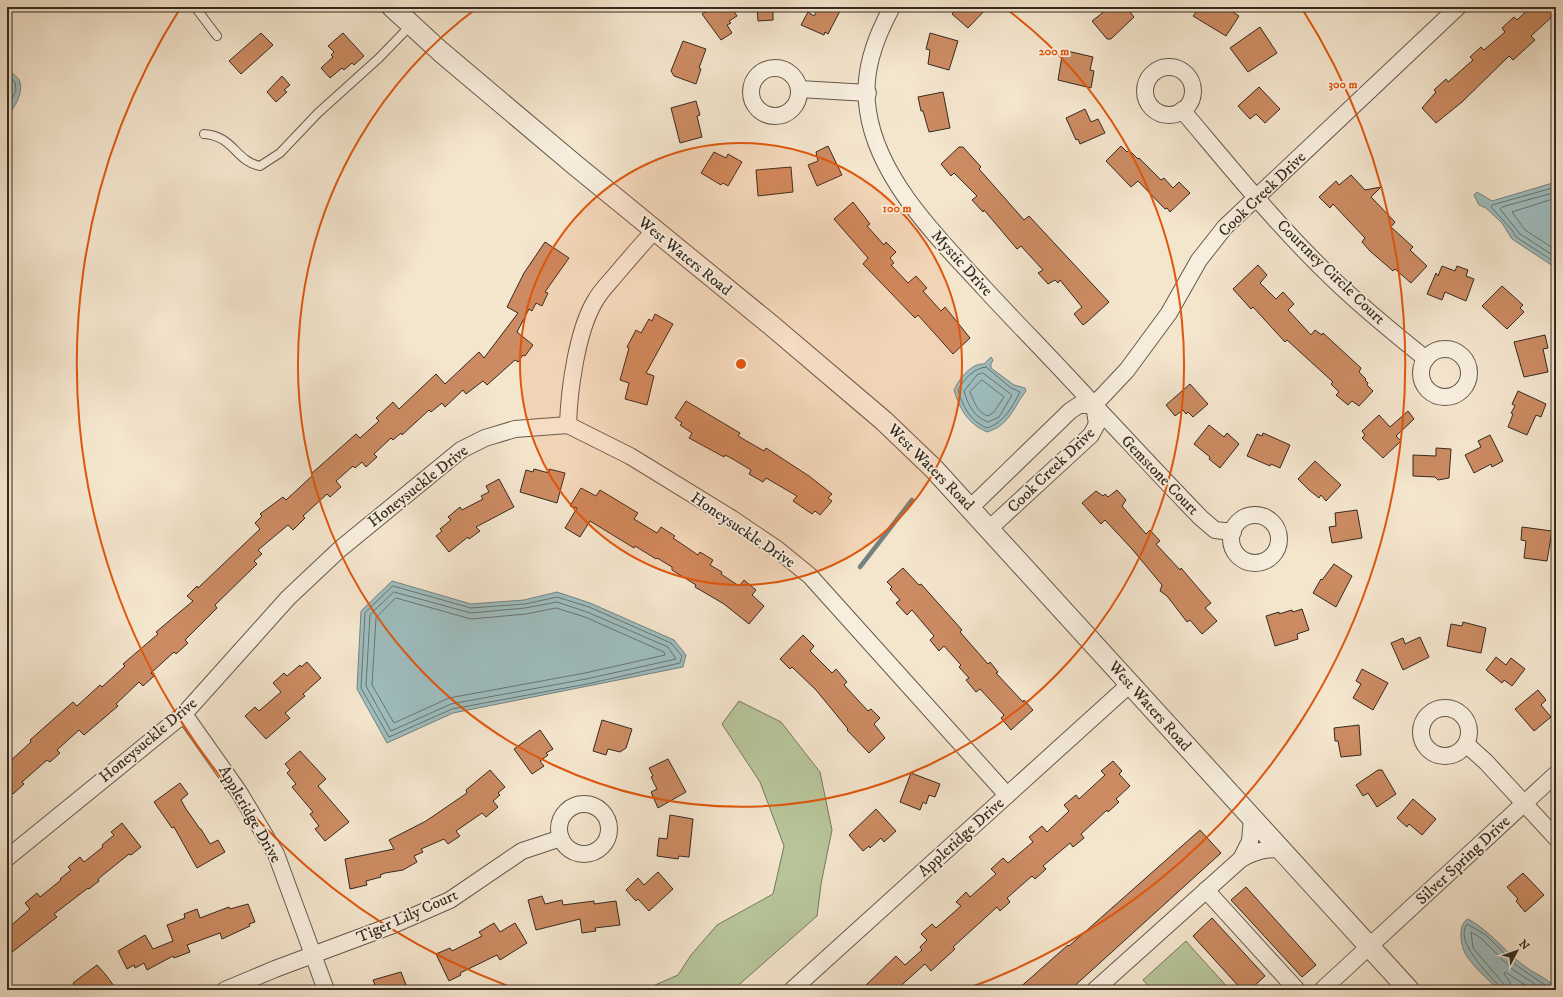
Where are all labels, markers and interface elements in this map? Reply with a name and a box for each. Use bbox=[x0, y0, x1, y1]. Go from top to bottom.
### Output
text: 200 m bbox=[1039, 44, 1069, 59]
text: 300 m bbox=[1329, 77, 1357, 92]
street label: Cook Creek Drive bbox=[1214, 147, 1310, 241]
text: 100 m bbox=[883, 201, 911, 216]
street label: West Waters Road bbox=[633, 212, 736, 300]
street label: Courtney Circle Court bbox=[1273, 215, 1389, 329]
street label: Mystic Drive bbox=[927, 226, 997, 301]
centre of rings bbox=[734, 357, 748, 371]
street label: West Waters Road bbox=[883, 419, 979, 515]
street label: Cook Creek Drive bbox=[1003, 423, 1099, 517]
street label: Gemstone Court bbox=[1117, 431, 1203, 519]
street label: Honeysuckle Drive bbox=[364, 440, 472, 531]
street label: Honeysuckle Drive bbox=[687, 488, 799, 573]
street label: West Waters Road bbox=[1104, 656, 1196, 755]
street label: Honeysuckle Drive bbox=[95, 693, 201, 787]
street label: Appleridge Drive bbox=[214, 762, 286, 867]
street label: Appleridge Drive bbox=[914, 793, 1009, 881]
street label: Silver Spring Drive bbox=[1412, 811, 1515, 909]
street label: Tiger Lily Court bbox=[353, 885, 461, 947]
north arrow bbox=[1497, 931, 1537, 971]
text: N bbox=[1516, 937, 1532, 953]

